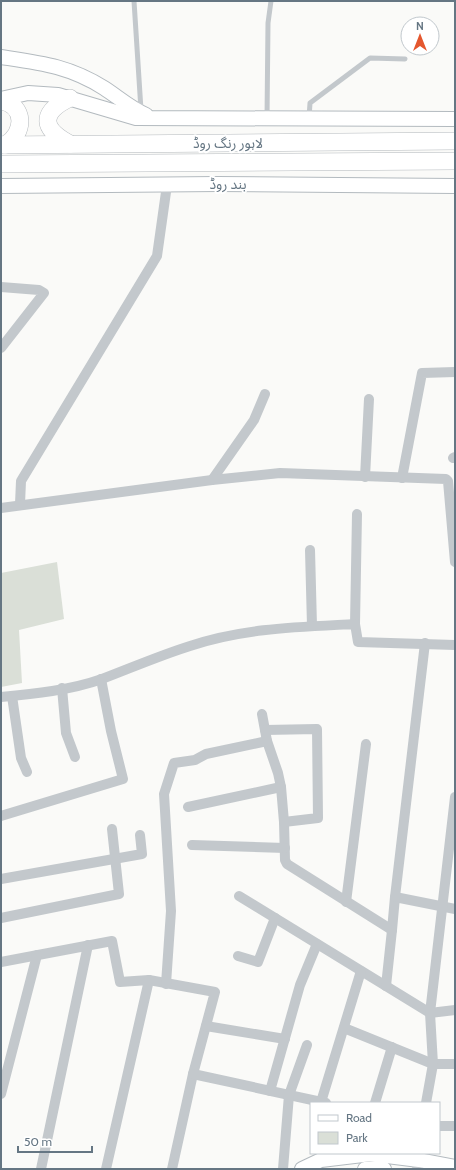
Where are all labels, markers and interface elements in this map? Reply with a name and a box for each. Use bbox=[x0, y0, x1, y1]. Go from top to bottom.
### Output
north arrow bbox=[400, 16, 440, 56]
text: N bbox=[416, 19, 424, 33]
street label: لاہور رنگ روڈ bbox=[193, 134, 263, 152]
street label: بند روڈ bbox=[209, 175, 247, 193]
legend bbox=[310, 1102, 440, 1154]
text: Road bbox=[346, 1110, 372, 1125]
scale bar bbox=[18, 1128, 92, 1154]
text: Park bbox=[346, 1130, 368, 1145]
text: 50 m bbox=[24, 1134, 52, 1149]

